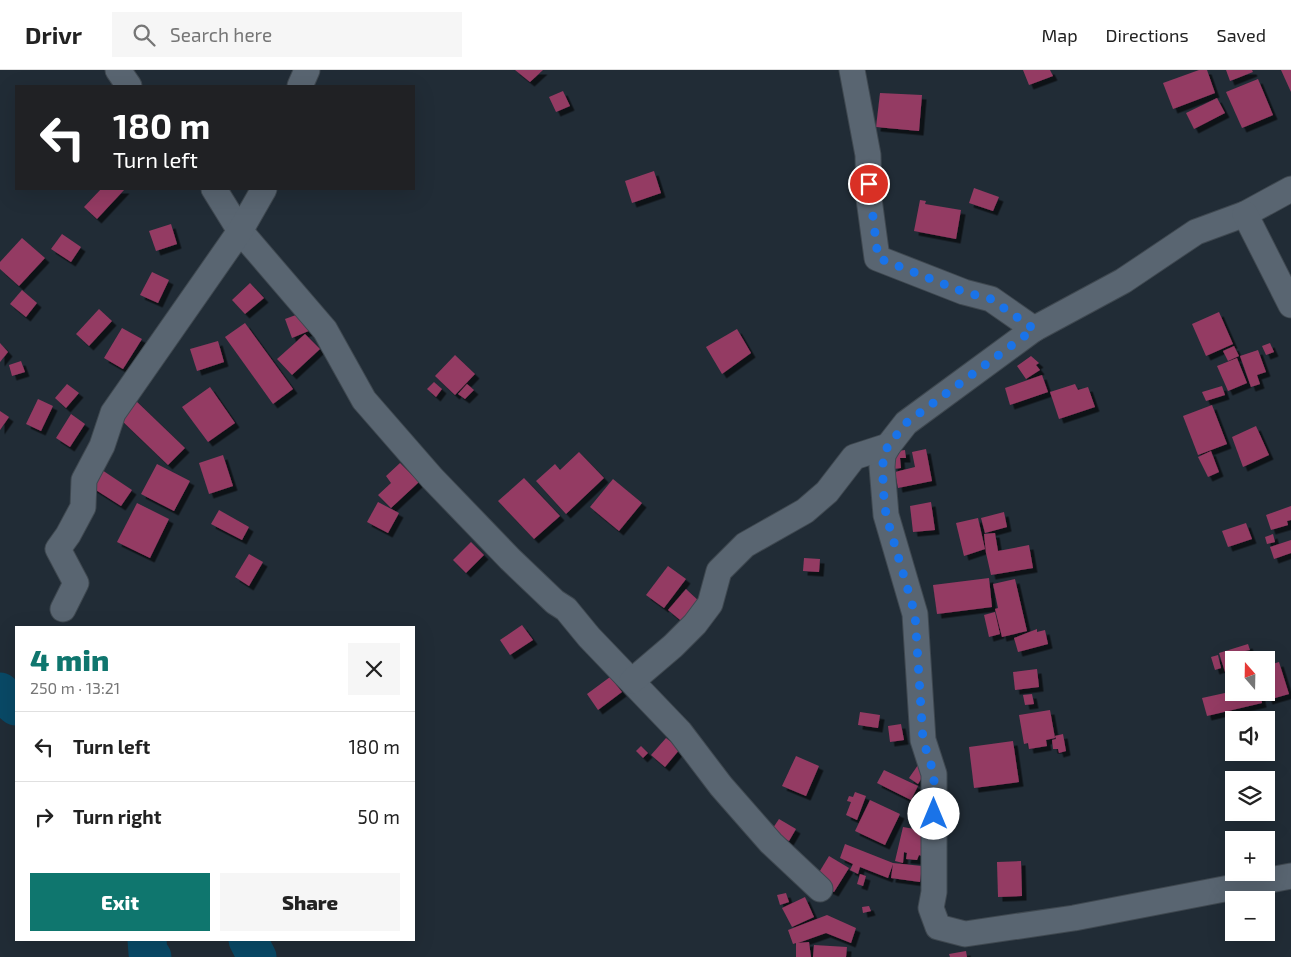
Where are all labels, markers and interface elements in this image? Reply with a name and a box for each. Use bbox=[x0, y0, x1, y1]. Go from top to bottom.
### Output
search box bbox=[112, 12, 462, 57]
text: Drivr bbox=[25, 20, 82, 49]
icon: search bbox=[130, 21, 158, 49]
text: Search here bbox=[170, 23, 272, 46]
text: Map bbox=[1041, 24, 1078, 46]
text: Directions bbox=[1106, 24, 1189, 46]
text: Saved bbox=[1217, 24, 1266, 46]
text: 180 m bbox=[113, 104, 210, 146]
icon: left bbox=[30, 105, 95, 170]
text: Turn left bbox=[113, 146, 198, 172]
pin bbox=[848, 163, 890, 205]
icon: arrive bbox=[855, 170, 883, 198]
text: 4 min bbox=[30, 641, 109, 677]
button: close bbox=[348, 643, 400, 695]
north arrow bbox=[1225, 651, 1275, 701]
map controls bbox=[1225, 651, 1275, 941]
text: 250 m · 13:21 bbox=[30, 678, 120, 697]
button: sound bbox=[1225, 711, 1275, 761]
icon: left bbox=[30, 733, 58, 761]
text: Turn left bbox=[73, 735, 150, 758]
text: 180 m bbox=[349, 735, 400, 758]
button: layers bbox=[1225, 771, 1275, 821]
position arrow bbox=[907, 787, 959, 839]
icon: right bbox=[30, 803, 58, 831]
text: Turn right bbox=[73, 805, 161, 828]
text: 50 m bbox=[357, 805, 400, 828]
button: + bbox=[1225, 831, 1275, 881]
button: Exit bbox=[30, 873, 210, 931]
button: Share bbox=[220, 873, 400, 931]
button: − bbox=[1225, 891, 1275, 941]

